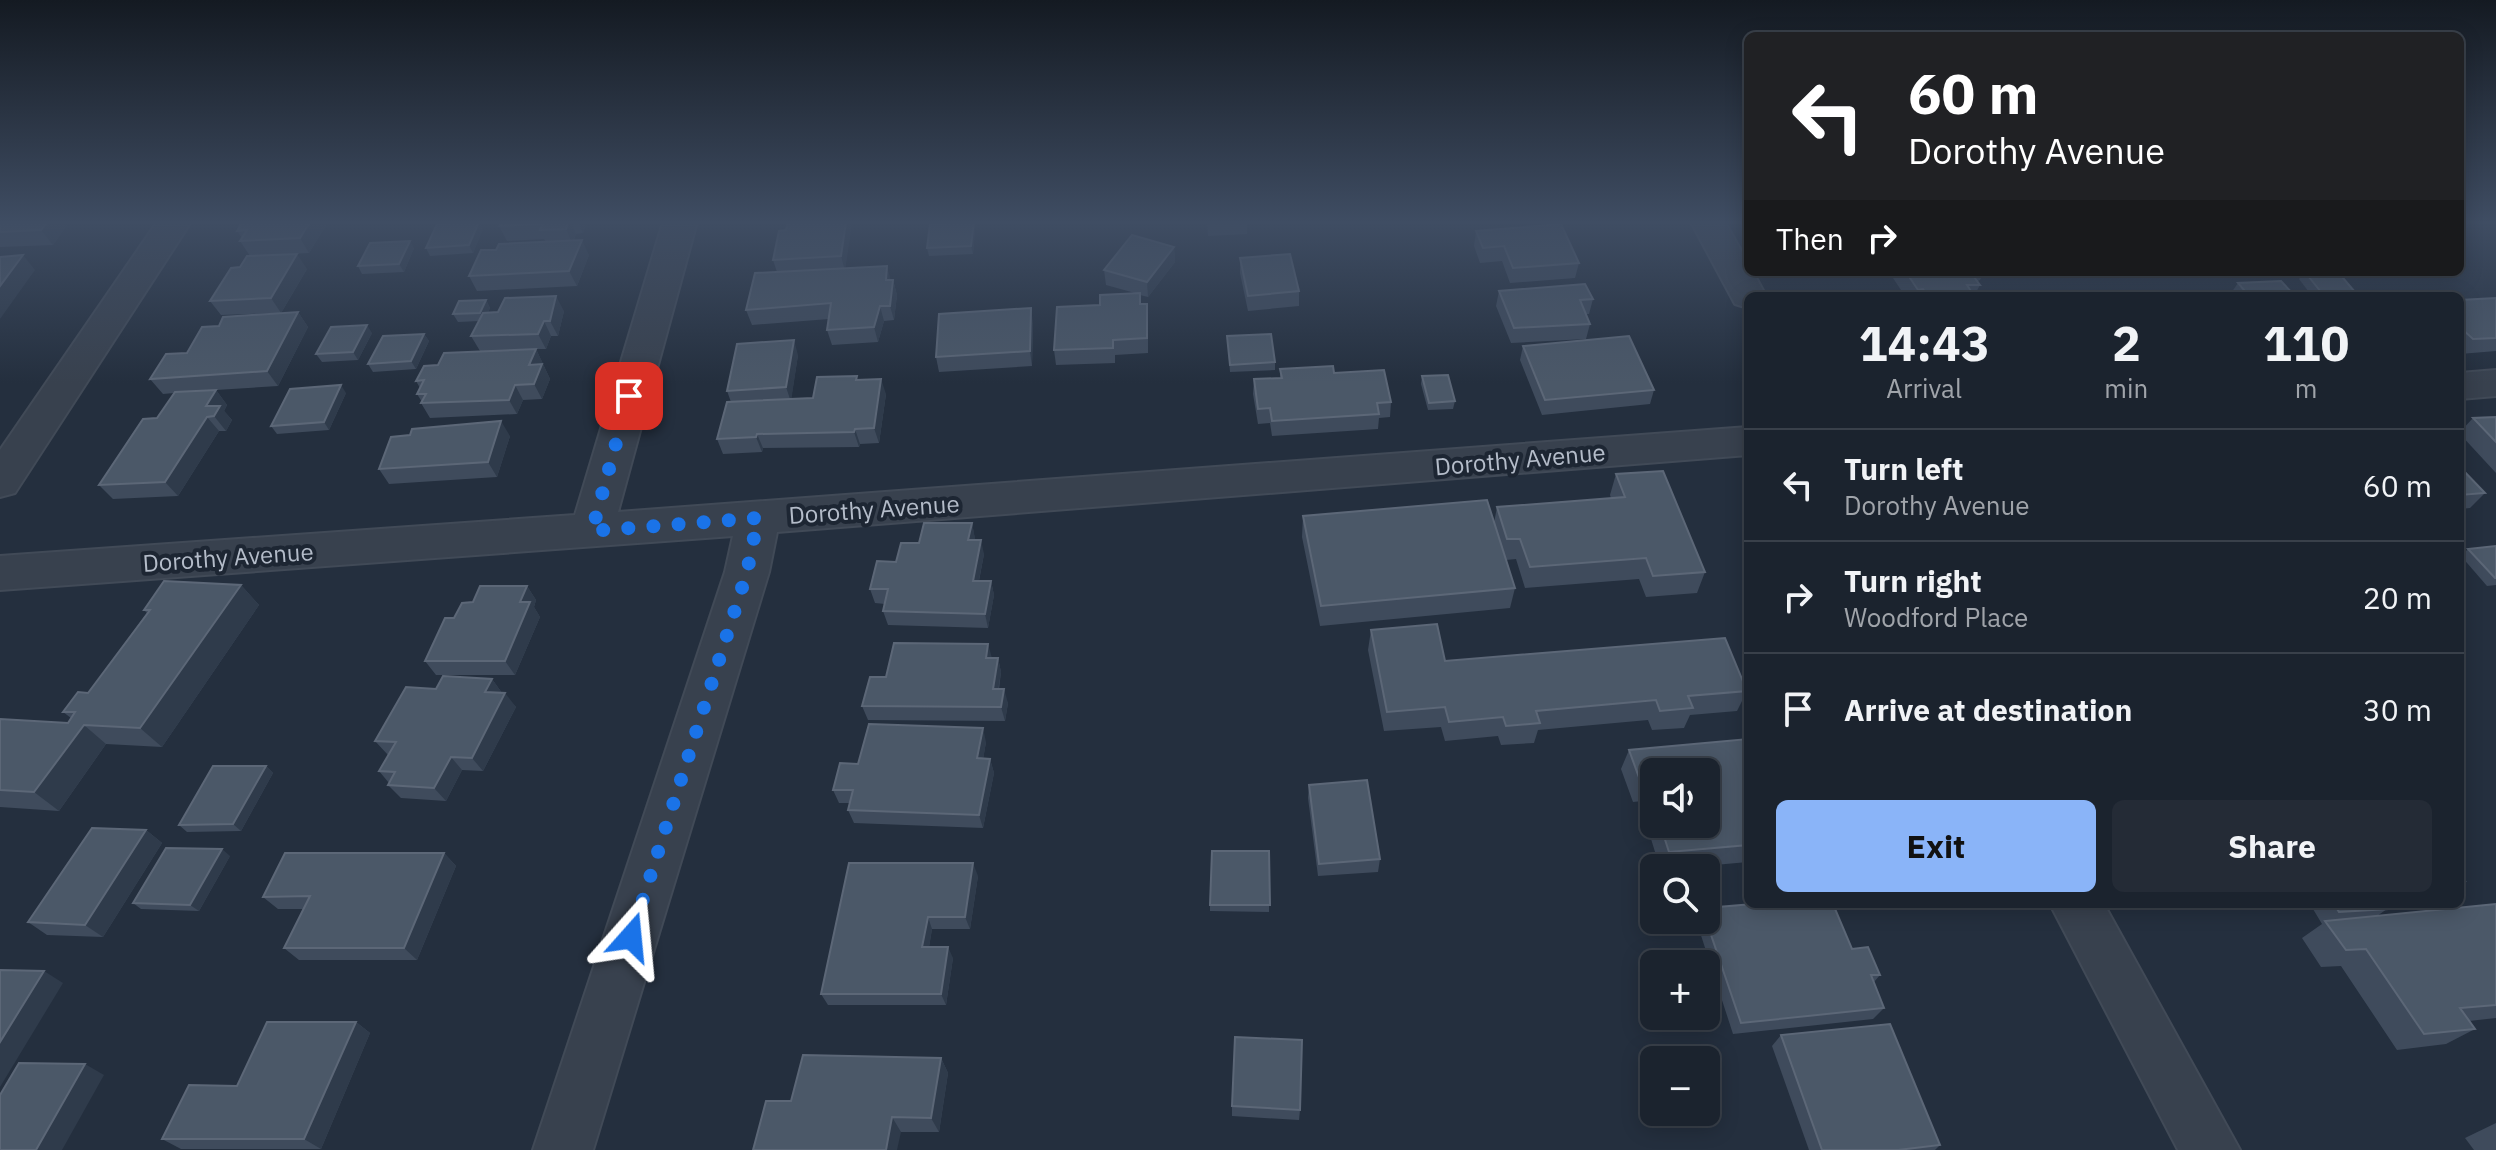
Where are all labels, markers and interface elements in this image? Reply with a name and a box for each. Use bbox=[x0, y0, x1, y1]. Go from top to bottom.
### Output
text: 60 m bbox=[1908, 57, 2038, 129]
icon: left bbox=[1776, 64, 1880, 168]
text: Dorothy Avenue bbox=[1908, 127, 2165, 174]
icon: right bbox=[1860, 216, 1904, 260]
text: Then bbox=[1776, 219, 1844, 258]
text: 14:43 bbox=[1859, 312, 1990, 374]
text: 2 bbox=[2112, 312, 2141, 374]
text: 110 bbox=[2263, 312, 2349, 374]
pin bbox=[595, 362, 663, 430]
text: Arrival bbox=[1886, 371, 1962, 405]
text: min bbox=[2104, 371, 2148, 405]
text: m bbox=[2295, 371, 2317, 405]
icon: arrive bbox=[607, 374, 651, 418]
street label: Dorothy Avenue bbox=[1433, 436, 1607, 482]
text: Turn left bbox=[1844, 449, 1963, 488]
icon: left bbox=[1776, 463, 1820, 507]
text: 60 m bbox=[2363, 466, 2432, 505]
street label: Dorothy Avenue bbox=[787, 487, 961, 531]
text: Dorothy Avenue bbox=[1844, 488, 2030, 522]
street label: Dorothy Avenue bbox=[141, 535, 315, 579]
text: Turn right bbox=[1844, 561, 1982, 600]
icon: right bbox=[1776, 575, 1820, 619]
text: 20 m bbox=[2363, 578, 2432, 617]
text: Woodford Place bbox=[1844, 600, 2028, 634]
icon: arrive bbox=[1776, 687, 1820, 731]
text: Arrive at destination bbox=[1844, 690, 2132, 729]
text: 30 m bbox=[2363, 690, 2432, 729]
map controls bbox=[1640, 758, 1720, 1126]
button: sound bbox=[1640, 758, 1720, 838]
button: Exit bbox=[1776, 800, 2096, 892]
button: Share bbox=[2112, 800, 2432, 892]
button: search bbox=[1640, 854, 1720, 934]
position arrow bbox=[589, 895, 673, 979]
button: + bbox=[1640, 950, 1720, 1030]
button: − bbox=[1640, 1046, 1720, 1126]

